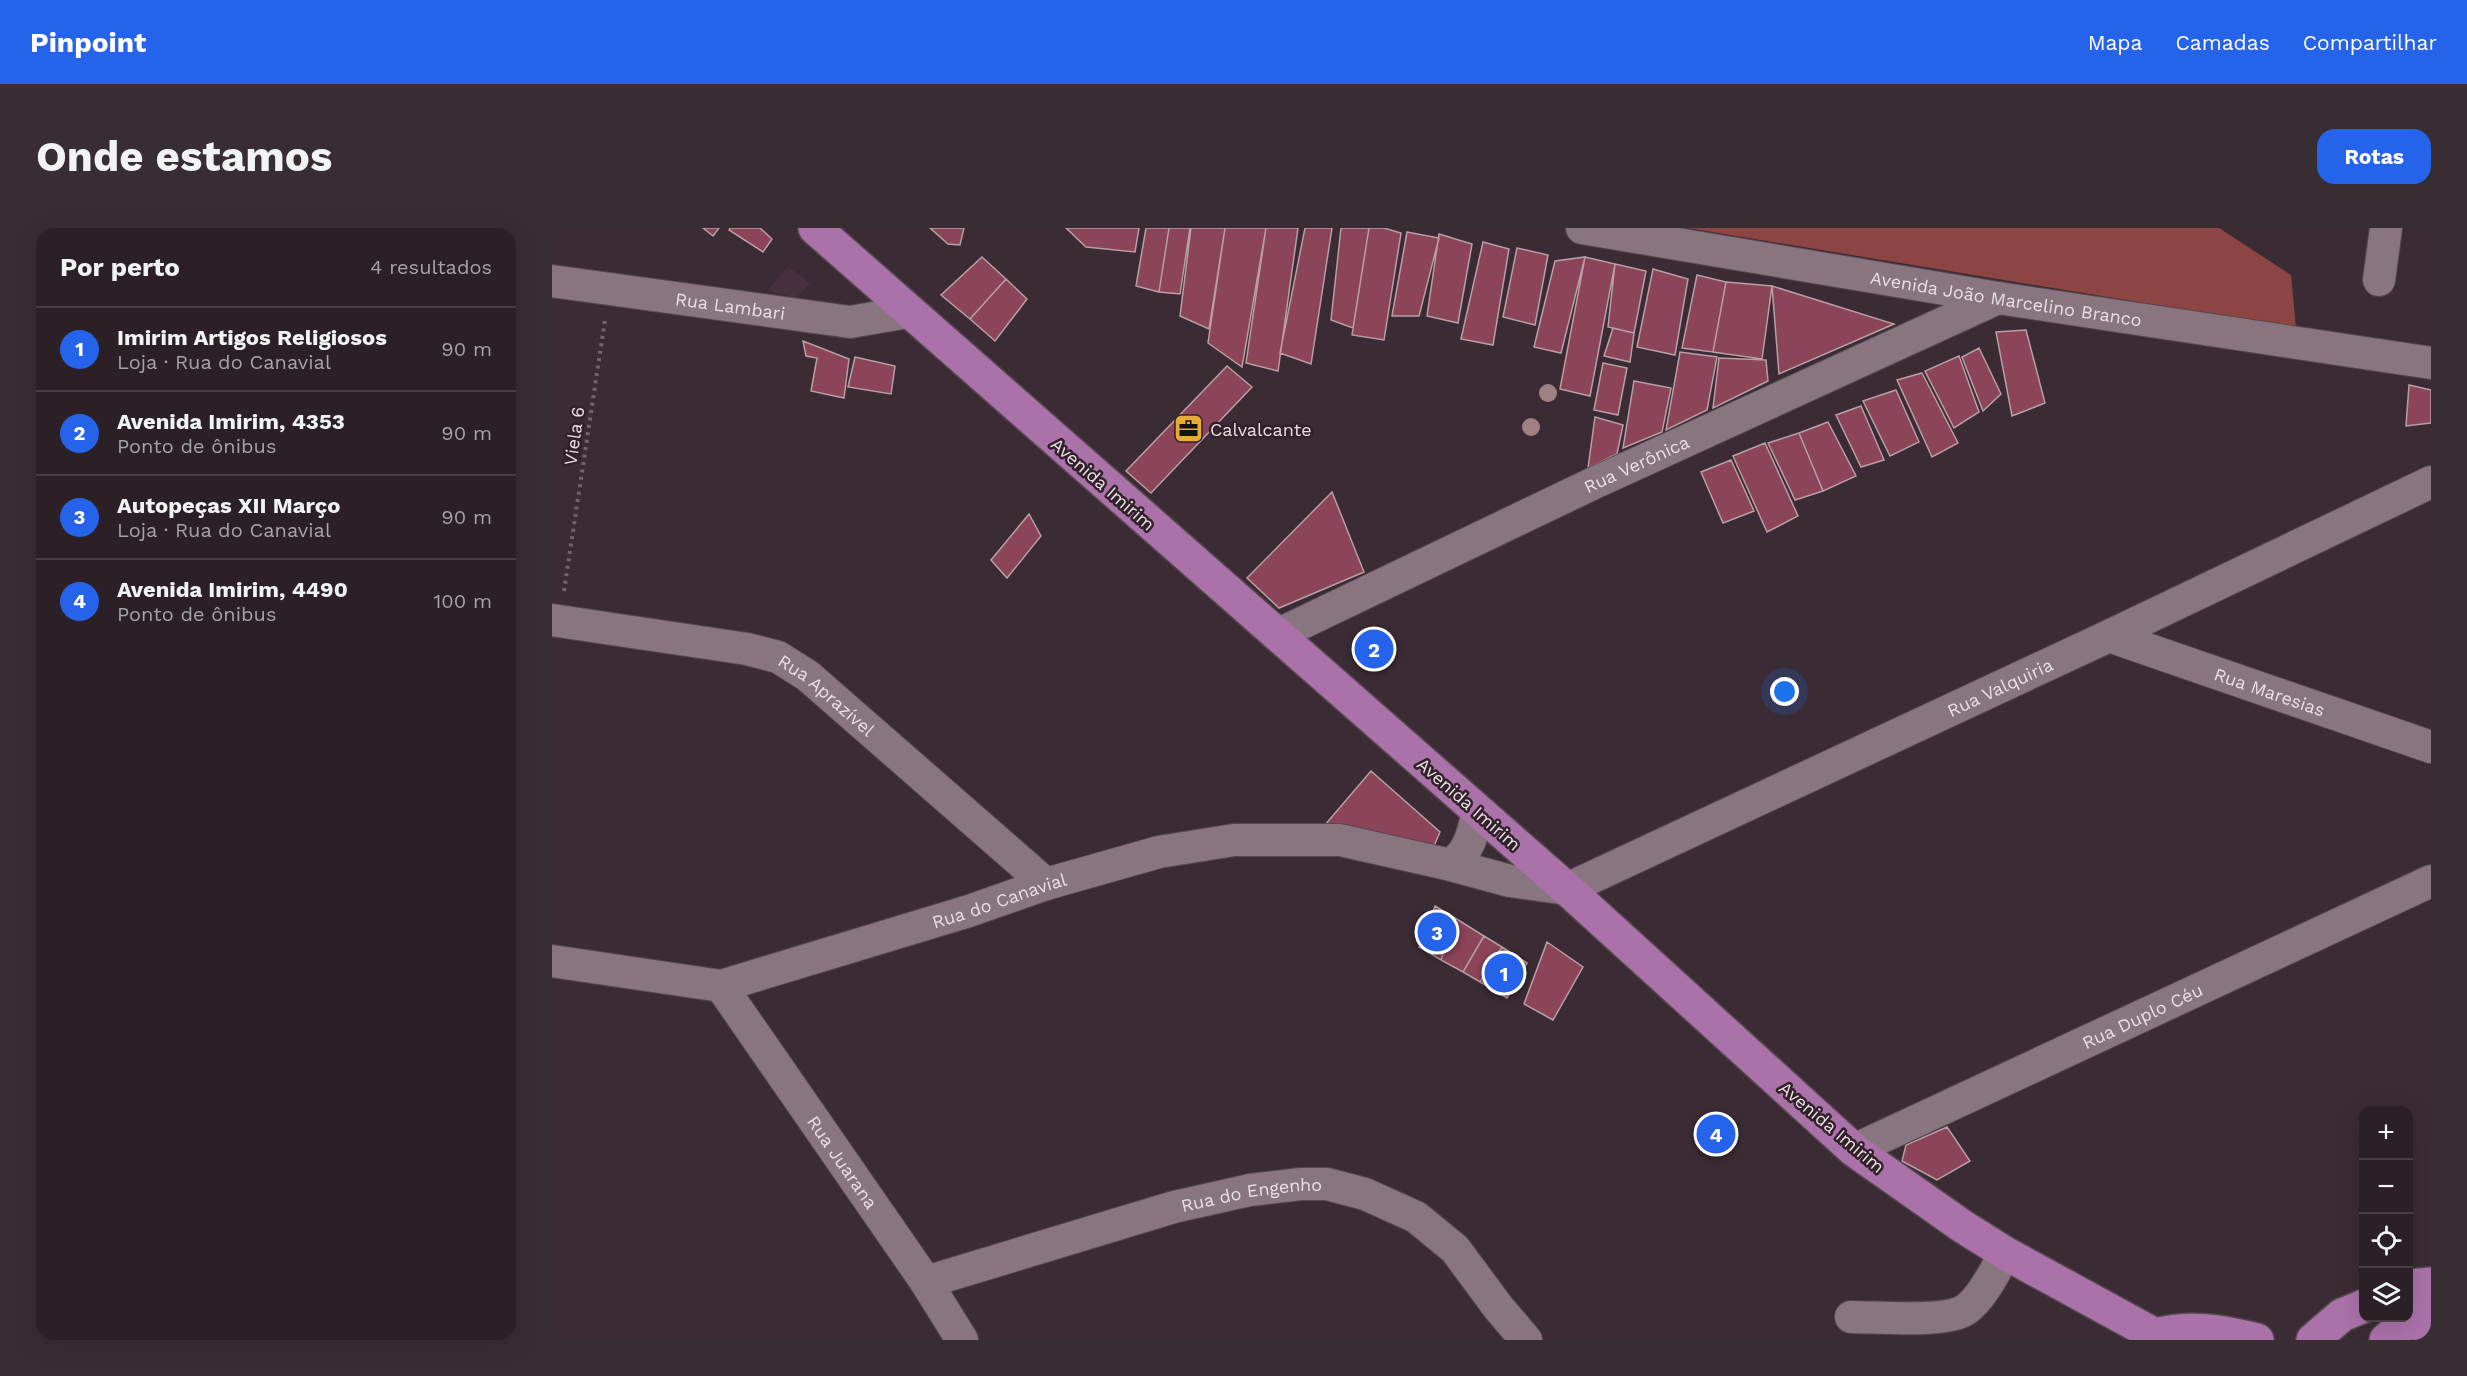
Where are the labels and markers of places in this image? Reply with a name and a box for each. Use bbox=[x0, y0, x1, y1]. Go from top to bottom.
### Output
office icon: Calvalcante bbox=[1173, 413, 1205, 445]
place label: Calvalcante bbox=[1210, 419, 1312, 440]
pin: 2 bbox=[1354, 626, 1394, 672]
pin: 3 bbox=[1418, 910, 1456, 954]
pin: 1 bbox=[1484, 950, 1524, 996]
pin: 4 bbox=[1696, 1112, 1736, 1156]

